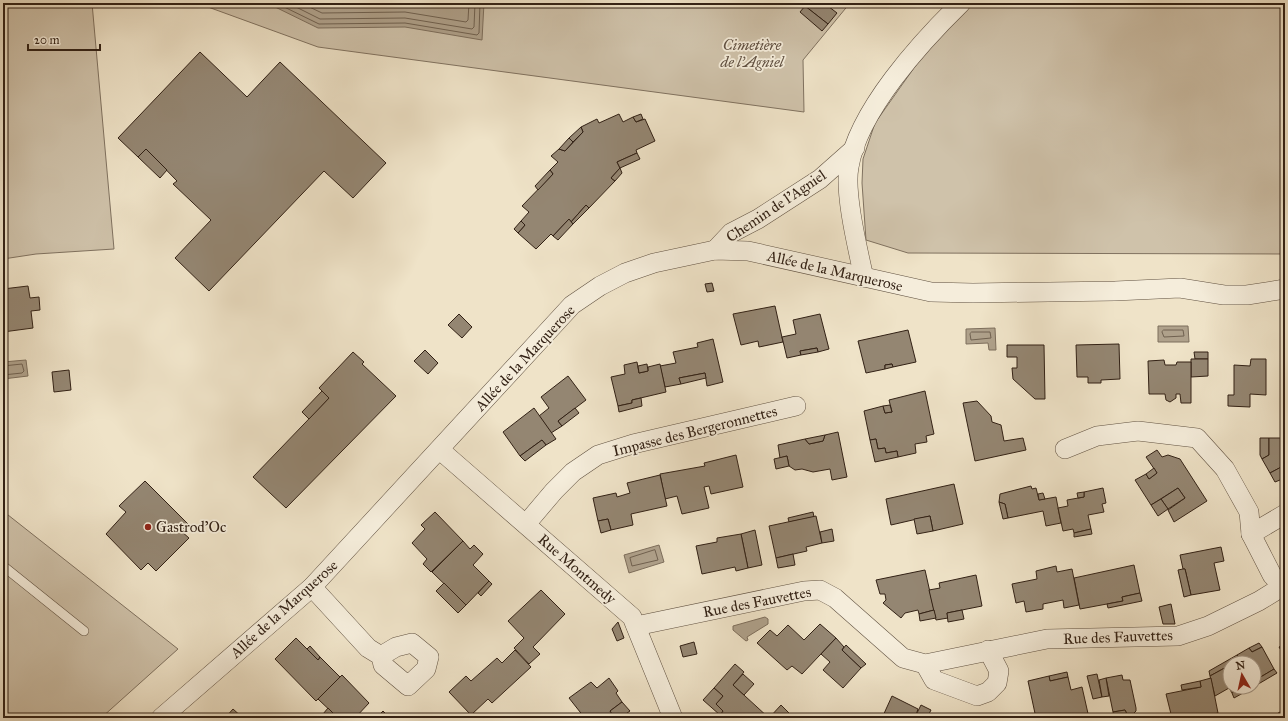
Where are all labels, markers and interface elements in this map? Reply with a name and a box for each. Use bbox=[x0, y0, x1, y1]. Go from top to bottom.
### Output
scale bar bbox=[28, 26, 100, 52]
text: 20 m bbox=[34, 33, 60, 47]
park label: Cimetière de l'Agniel bbox=[719, 36, 786, 71]
street label: Chemin de l'Agniel bbox=[723, 165, 830, 246]
street label: Allée de la Marquerose bbox=[764, 246, 904, 296]
street label: Allée de la Marquerose bbox=[471, 301, 579, 416]
street label: Impasse des Bergeronnettes bbox=[611, 402, 779, 460]
place label: Gastrod'Oc bbox=[156, 518, 226, 536]
marker: Gastrod'Oc bbox=[143, 522, 153, 532]
street label: Rue Montmedy bbox=[534, 530, 620, 608]
street label: Allée de la Marquerose bbox=[226, 556, 342, 663]
street label: Rue des Fauvettes bbox=[701, 583, 813, 621]
street label: Rue des Fauvettes bbox=[1063, 626, 1173, 648]
north arrow bbox=[1222, 655, 1262, 695]
text: N bbox=[1235, 658, 1247, 673]

